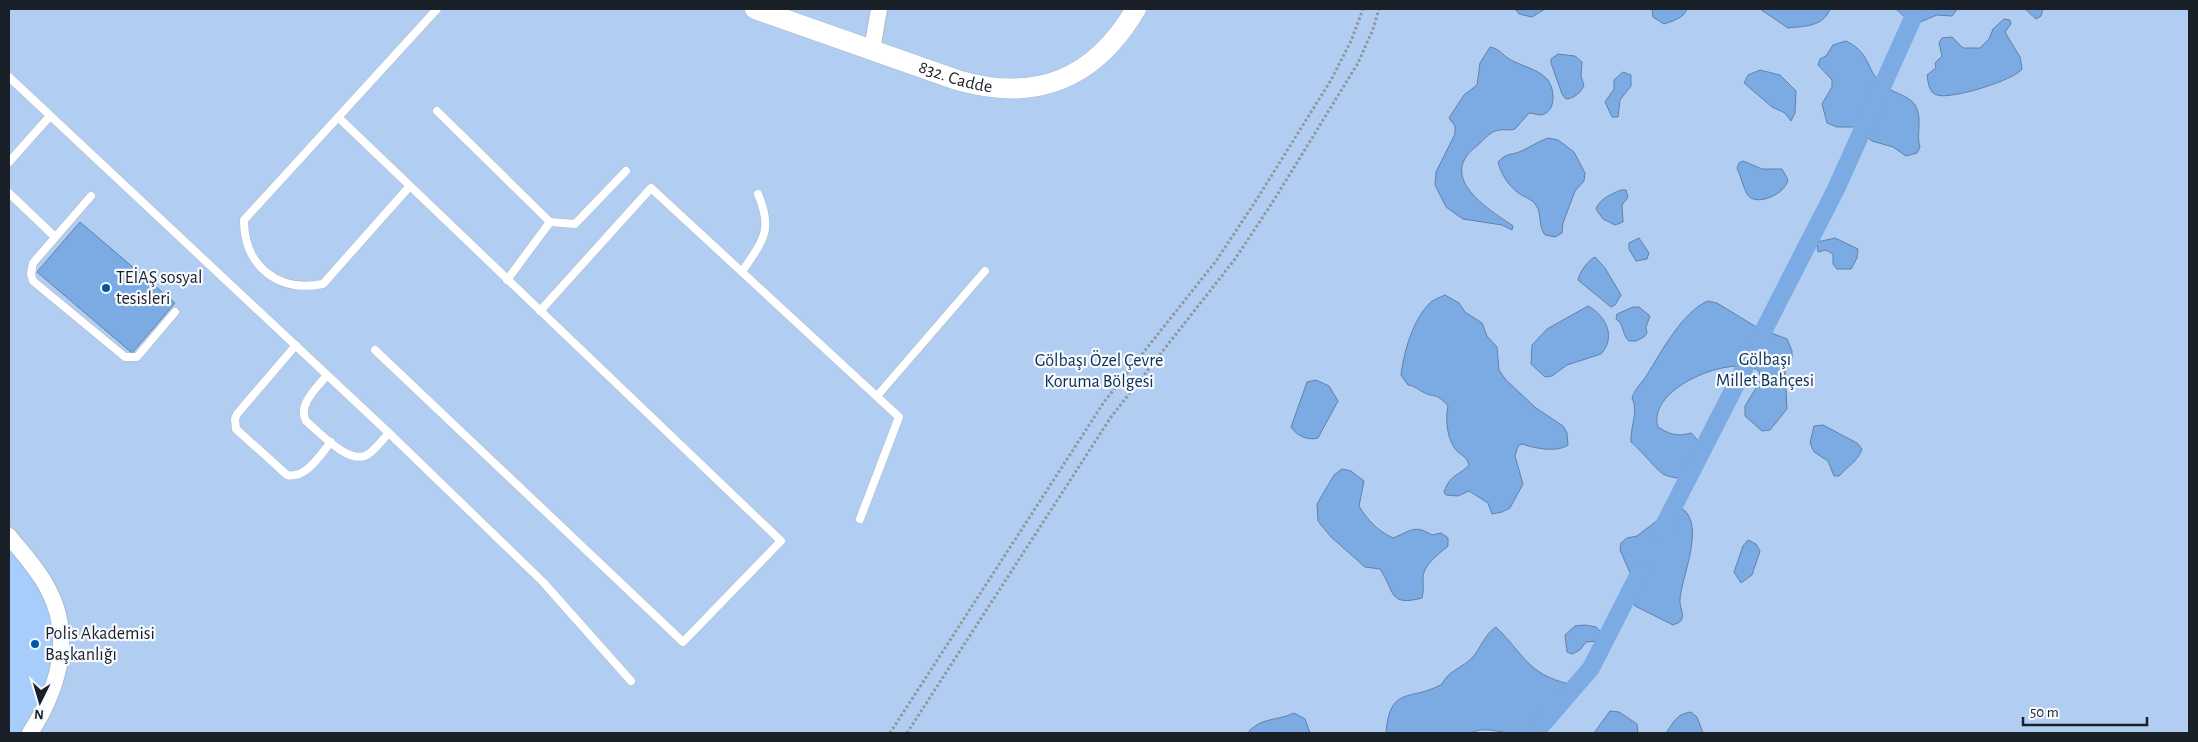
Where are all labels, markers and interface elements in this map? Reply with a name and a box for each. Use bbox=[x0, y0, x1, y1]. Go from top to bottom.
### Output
street label: 832. Cadde bbox=[916, 58, 993, 96]
place label: TEİAŞ sosyal tesisleri bbox=[116, 267, 203, 308]
marker: TEİAŞ sosyal tesisleri bbox=[100, 282, 112, 294]
park label: Gölbaşı Özel Çevre Koruma Bölgesi bbox=[1035, 350, 1163, 391]
park label: Gölbaşı Millet Bahçesi bbox=[1716, 351, 1814, 390]
place label: Polis Akademisi Başkanlığı bbox=[45, 625, 155, 664]
marker: Polis Akademisi Başkanlığı bbox=[29, 638, 41, 650]
north arrow bbox=[15, 677, 65, 727]
scale bar bbox=[2023, 694, 2147, 726]
text: 50 m bbox=[2030, 705, 2059, 720]
text: N bbox=[33, 707, 44, 721]

